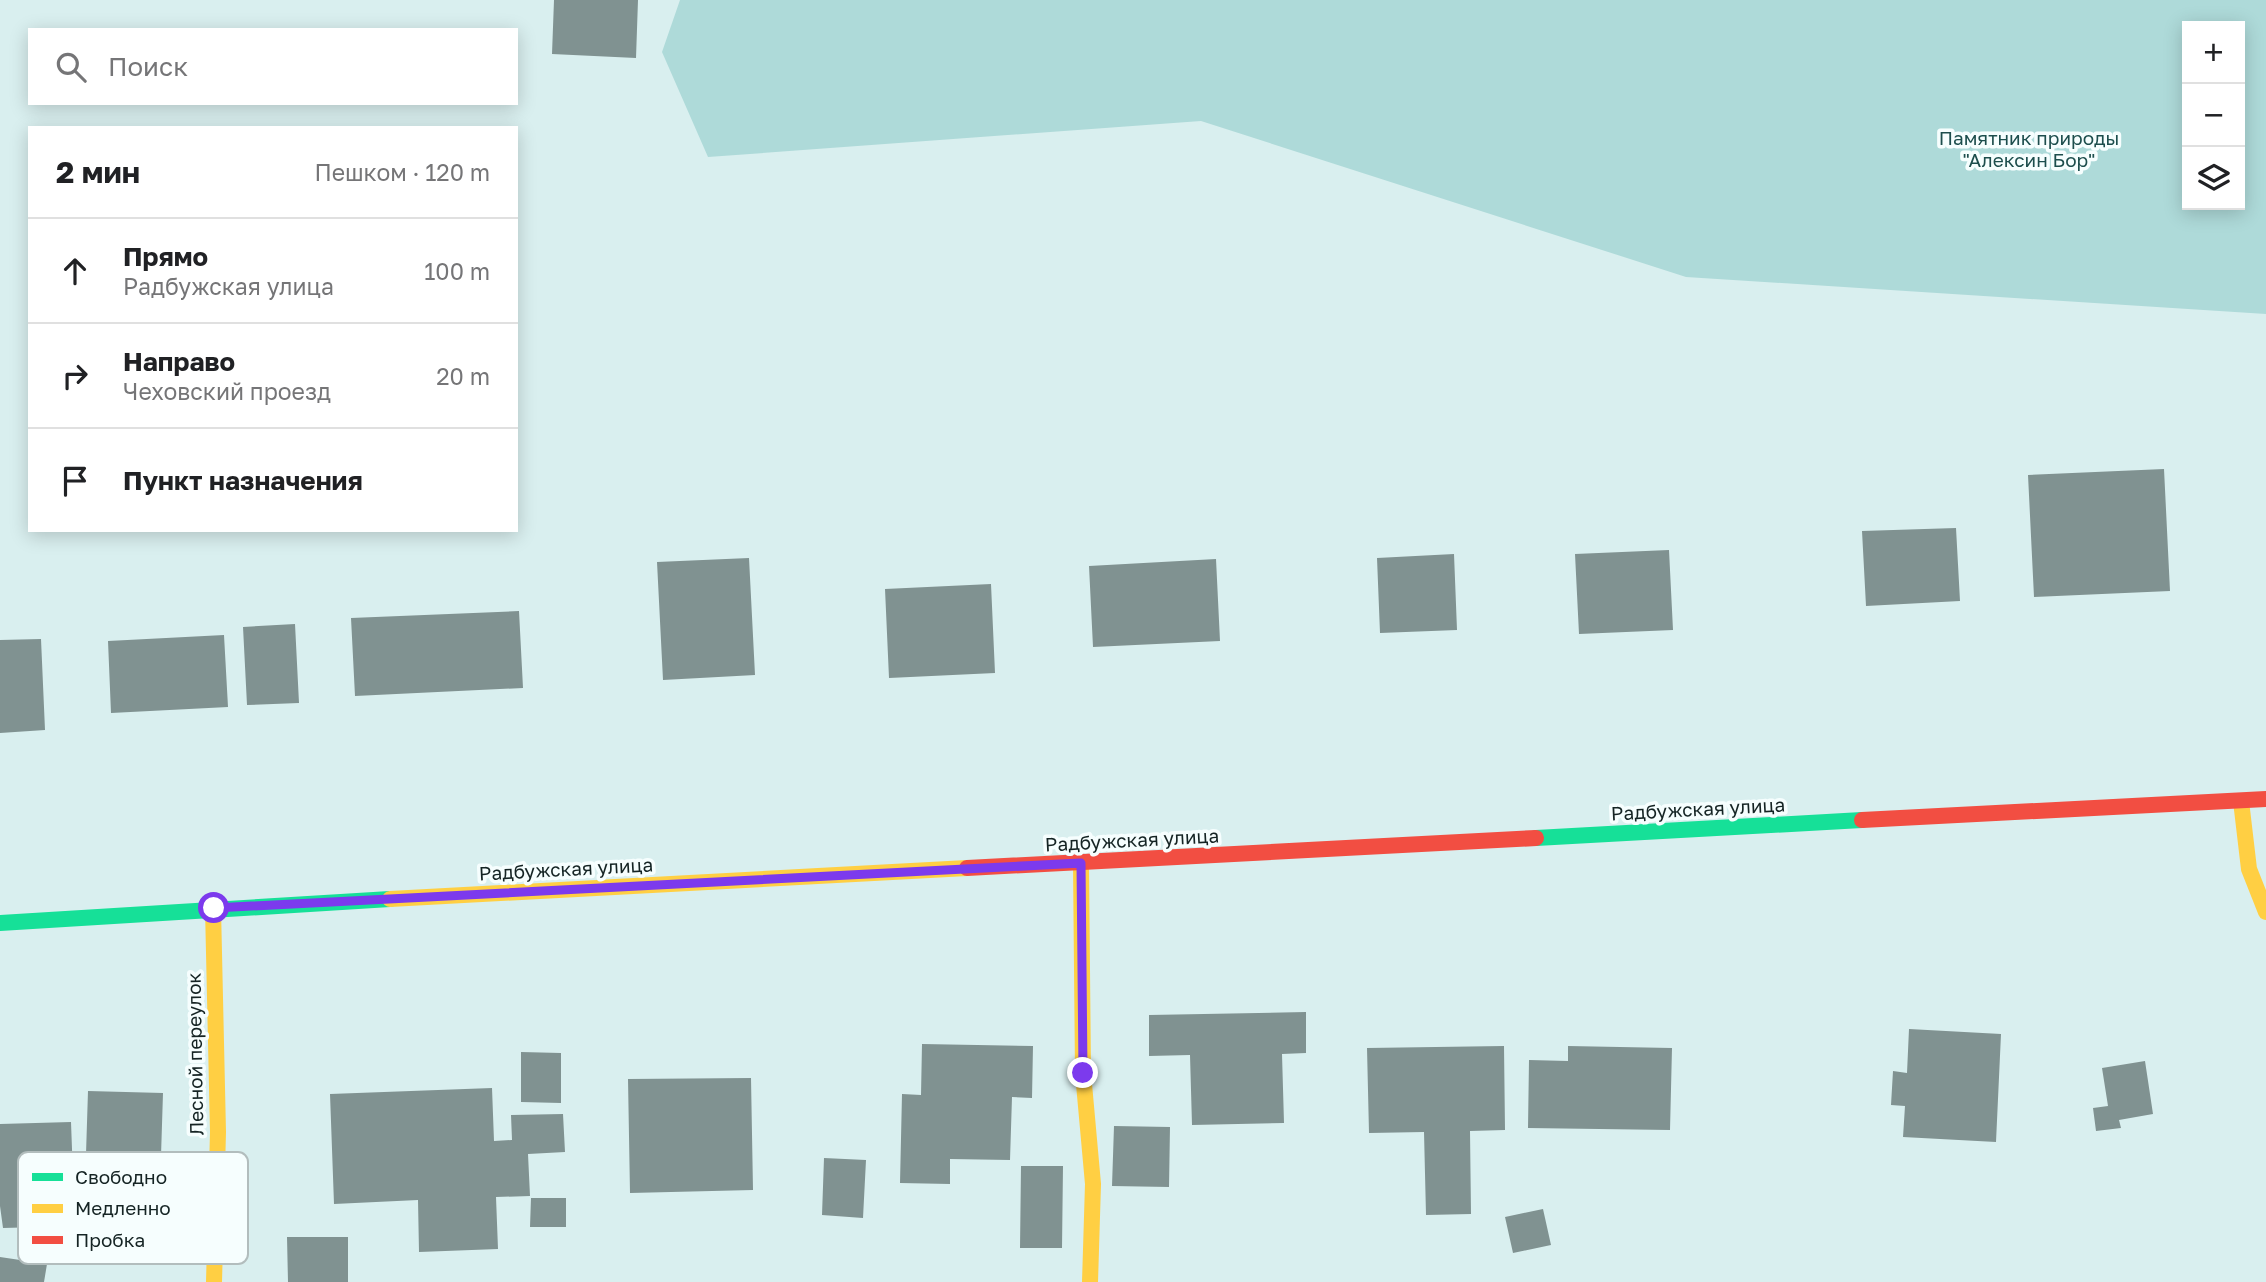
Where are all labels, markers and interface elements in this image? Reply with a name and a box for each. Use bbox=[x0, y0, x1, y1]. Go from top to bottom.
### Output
map controls bbox=[2182, 21, 2245, 210]
button: + bbox=[2182, 21, 2245, 84]
search box bbox=[28, 28, 518, 105]
icon: search bbox=[52, 48, 90, 86]
text: Поиск bbox=[108, 51, 188, 82]
button: − bbox=[2182, 84, 2245, 147]
park label: Памятник природы "Алексин Бор" bbox=[1939, 126, 2119, 171]
button: layers bbox=[2182, 147, 2245, 210]
text: 2 мин bbox=[56, 154, 140, 190]
text: Пешком · 120 m bbox=[314, 158, 490, 186]
text: Прямо bbox=[123, 241, 208, 272]
icon: ahead bbox=[56, 252, 94, 290]
text: 100 m bbox=[424, 257, 490, 285]
text: Радбужская улица bbox=[123, 272, 334, 300]
text: Направо bbox=[123, 346, 235, 377]
icon: right bbox=[56, 357, 94, 395]
text: 20 m bbox=[436, 362, 490, 390]
text: Чеховский проезд bbox=[123, 377, 331, 405]
icon: arrive bbox=[56, 462, 94, 500]
text: Пункт назначения bbox=[123, 465, 363, 496]
street label: Радбужская улица bbox=[1610, 792, 1786, 825]
street label: Радбужская улица bbox=[1044, 823, 1220, 856]
street label: Радбужская улица bbox=[478, 852, 654, 885]
route start bbox=[198, 892, 229, 923]
street label: Лесной переулок bbox=[182, 972, 207, 1136]
route end bbox=[1067, 1057, 1098, 1088]
legend bbox=[18, 1152, 248, 1264]
text: Свободно bbox=[75, 1165, 167, 1188]
text: Медленно bbox=[75, 1196, 171, 1219]
text: Пробка bbox=[75, 1228, 145, 1251]

